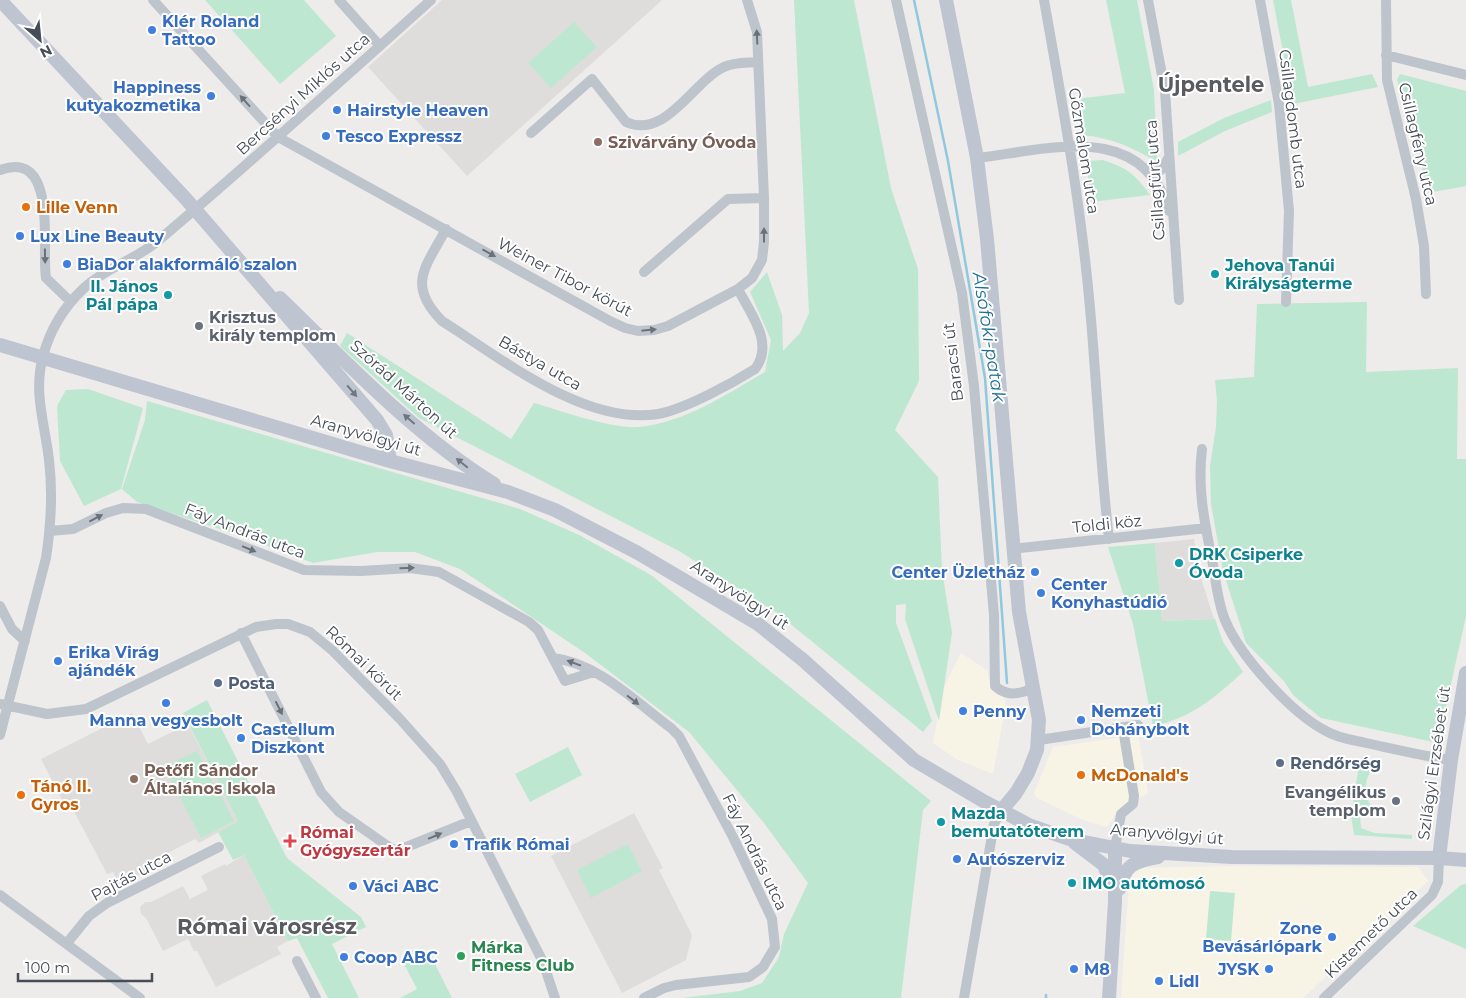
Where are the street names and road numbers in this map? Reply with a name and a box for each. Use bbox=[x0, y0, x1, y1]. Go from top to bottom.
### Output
street label: Bercsényi Miklós utca bbox=[232, 29, 374, 159]
street label: Csillagdomb utca bbox=[1275, 48, 1311, 190]
street label: Csillagfény utca bbox=[1395, 81, 1441, 207]
street label: Gőzmalom utca bbox=[1065, 86, 1103, 216]
street label: Csillagfürt utca bbox=[1141, 119, 1169, 241]
street label: Weiner Tibor körút bbox=[494, 233, 636, 321]
street label: Baracsi út bbox=[939, 321, 967, 403]
street label: Bástya utca bbox=[495, 332, 585, 394]
street label: Szórád Márton út bbox=[346, 336, 462, 443]
street label: Aranyvölgyi út bbox=[309, 410, 424, 460]
street label: Fáy András utca bbox=[182, 499, 308, 563]
street label: Toldi köz bbox=[1072, 511, 1142, 537]
street label: Aranyvölgyi út bbox=[687, 556, 793, 634]
street label: Római körút bbox=[322, 622, 407, 705]
street label: Szilágyi Erzsébet út bbox=[1414, 684, 1454, 841]
street label: Fáy András utca bbox=[719, 791, 791, 913]
street label: Aranyvölgyi út bbox=[1109, 820, 1225, 848]
street label: Pajtás utca bbox=[88, 847, 174, 905]
street label: Kistemető utca bbox=[1321, 884, 1421, 982]

